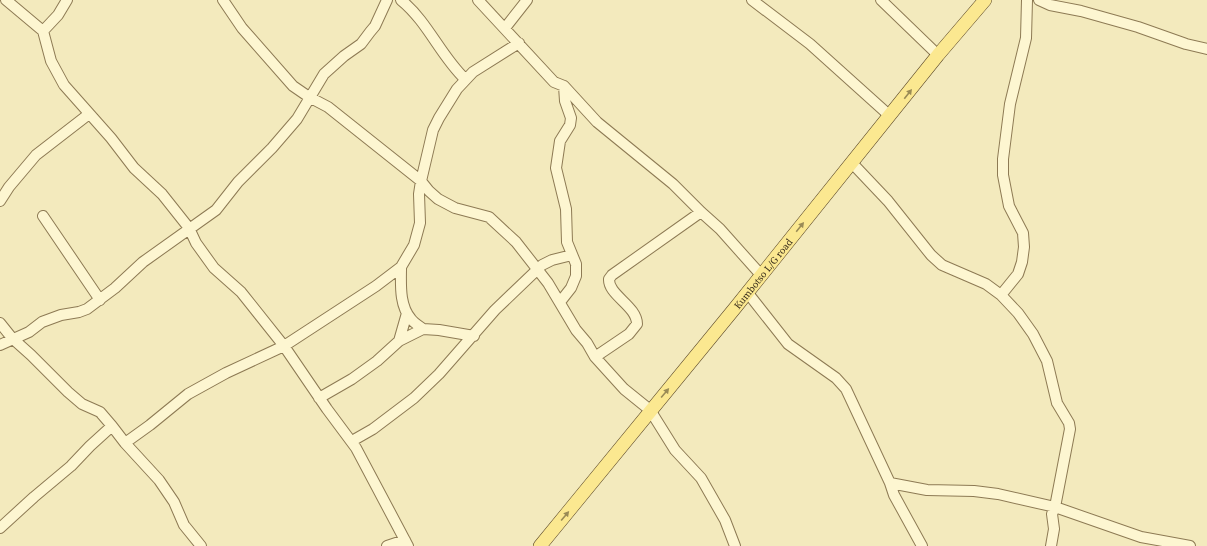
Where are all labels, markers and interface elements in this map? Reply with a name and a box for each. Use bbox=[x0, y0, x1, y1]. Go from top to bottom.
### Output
one-way arrow bbox=[904, 88, 912, 99]
one-way arrow bbox=[795, 222, 804, 233]
street label: Kumbotso L/G road bbox=[731, 235, 795, 311]
one-way arrow bbox=[660, 388, 669, 399]
one-way arrow bbox=[561, 511, 569, 521]

